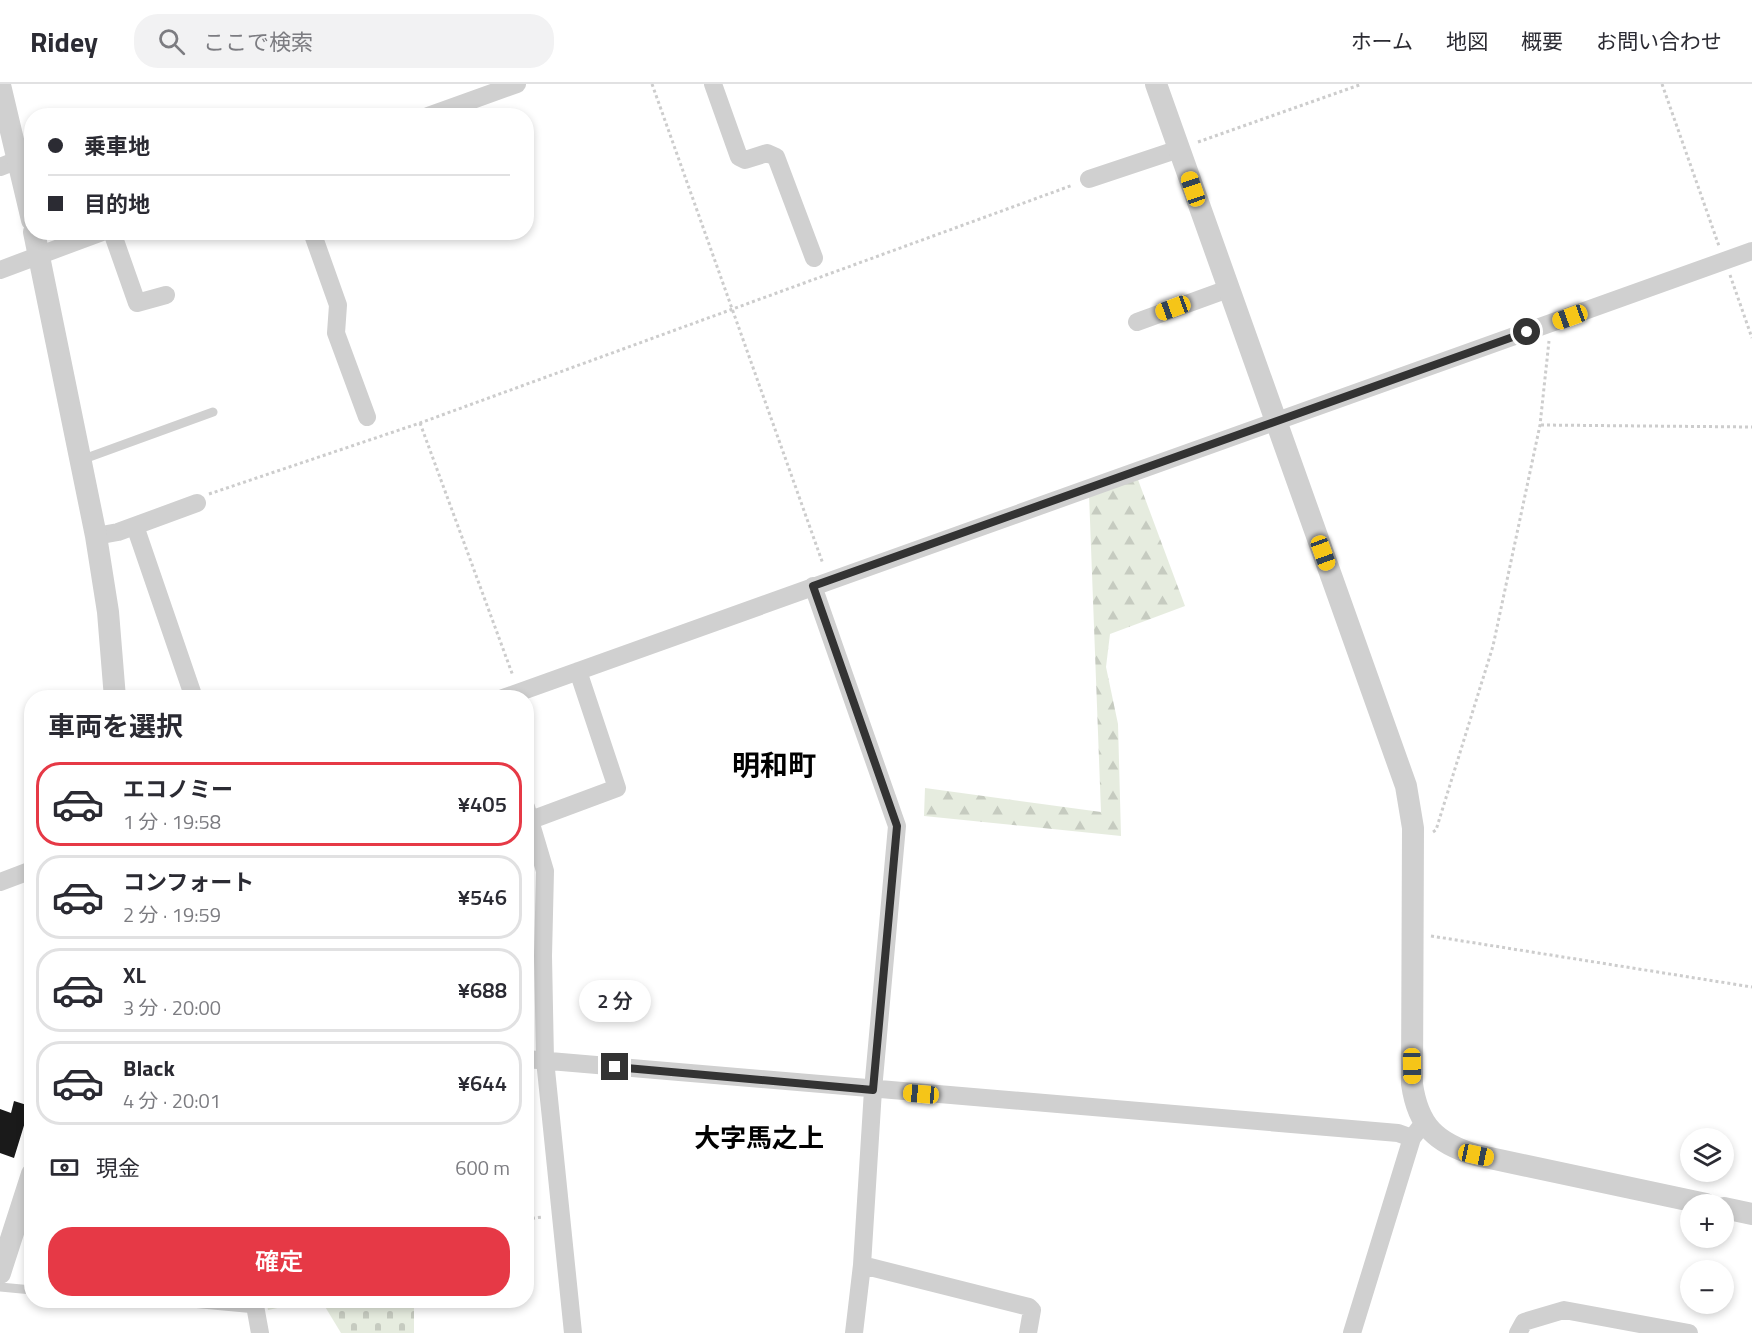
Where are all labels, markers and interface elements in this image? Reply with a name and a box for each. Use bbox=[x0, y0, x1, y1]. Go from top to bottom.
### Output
search box bbox=[134, 14, 554, 68]
text: Ridey bbox=[30, 20, 98, 63]
icon: search bbox=[155, 25, 188, 58]
text: ここで検索 bbox=[203, 25, 313, 59]
text: ホーム bbox=[1351, 25, 1413, 57]
text: 地図 bbox=[1446, 25, 1488, 57]
text: 概要 bbox=[1521, 25, 1563, 57]
text: お問い合わせ bbox=[1596, 25, 1722, 57]
text: 乗車地 bbox=[84, 129, 150, 163]
car bbox=[1179, 169, 1207, 209]
text: 目的地 bbox=[84, 187, 150, 221]
car bbox=[1153, 293, 1193, 323]
car bbox=[1550, 302, 1590, 332]
route start bbox=[1513, 318, 1540, 345]
car bbox=[1308, 533, 1338, 573]
text: 車両を選択 bbox=[48, 705, 183, 746]
district label: 明和町 bbox=[732, 743, 816, 786]
text: エコノミー bbox=[123, 772, 233, 806]
icon: car bbox=[51, 777, 105, 831]
text: ¥405 bbox=[458, 787, 507, 821]
text: 1 分 · 19:58 bbox=[123, 806, 221, 837]
text: コンフォート bbox=[123, 865, 254, 899]
icon: car bbox=[51, 870, 105, 924]
text: ¥546 bbox=[458, 880, 507, 914]
text: 2 分 · 19:59 bbox=[123, 899, 221, 930]
text: XL bbox=[123, 958, 146, 992]
icon: car bbox=[51, 963, 105, 1017]
text: ¥688 bbox=[458, 973, 507, 1007]
callout: 2 分 bbox=[579, 980, 651, 1022]
text: 2 分 bbox=[597, 985, 633, 1016]
text: 3 分 · 20:00 bbox=[123, 992, 221, 1023]
car bbox=[1403, 1048, 1421, 1084]
text: Black bbox=[123, 1051, 175, 1085]
route end bbox=[601, 1053, 628, 1080]
icon: car bbox=[51, 1056, 105, 1110]
text: ¥644 bbox=[458, 1066, 507, 1100]
car bbox=[902, 1083, 940, 1105]
text: 4 分 · 20:01 bbox=[123, 1085, 221, 1116]
district label: 大字馬之上 bbox=[694, 1118, 824, 1157]
map controls bbox=[1680, 1128, 1734, 1314]
button: layers bbox=[1680, 1128, 1734, 1182]
car bbox=[1457, 1142, 1495, 1168]
icon: cash bbox=[48, 1151, 81, 1184]
text: 現金 bbox=[96, 1151, 140, 1185]
text: 600 m bbox=[455, 1152, 510, 1183]
button: + bbox=[1680, 1194, 1734, 1248]
button: 確定 bbox=[48, 1227, 510, 1296]
button: − bbox=[1680, 1260, 1734, 1314]

